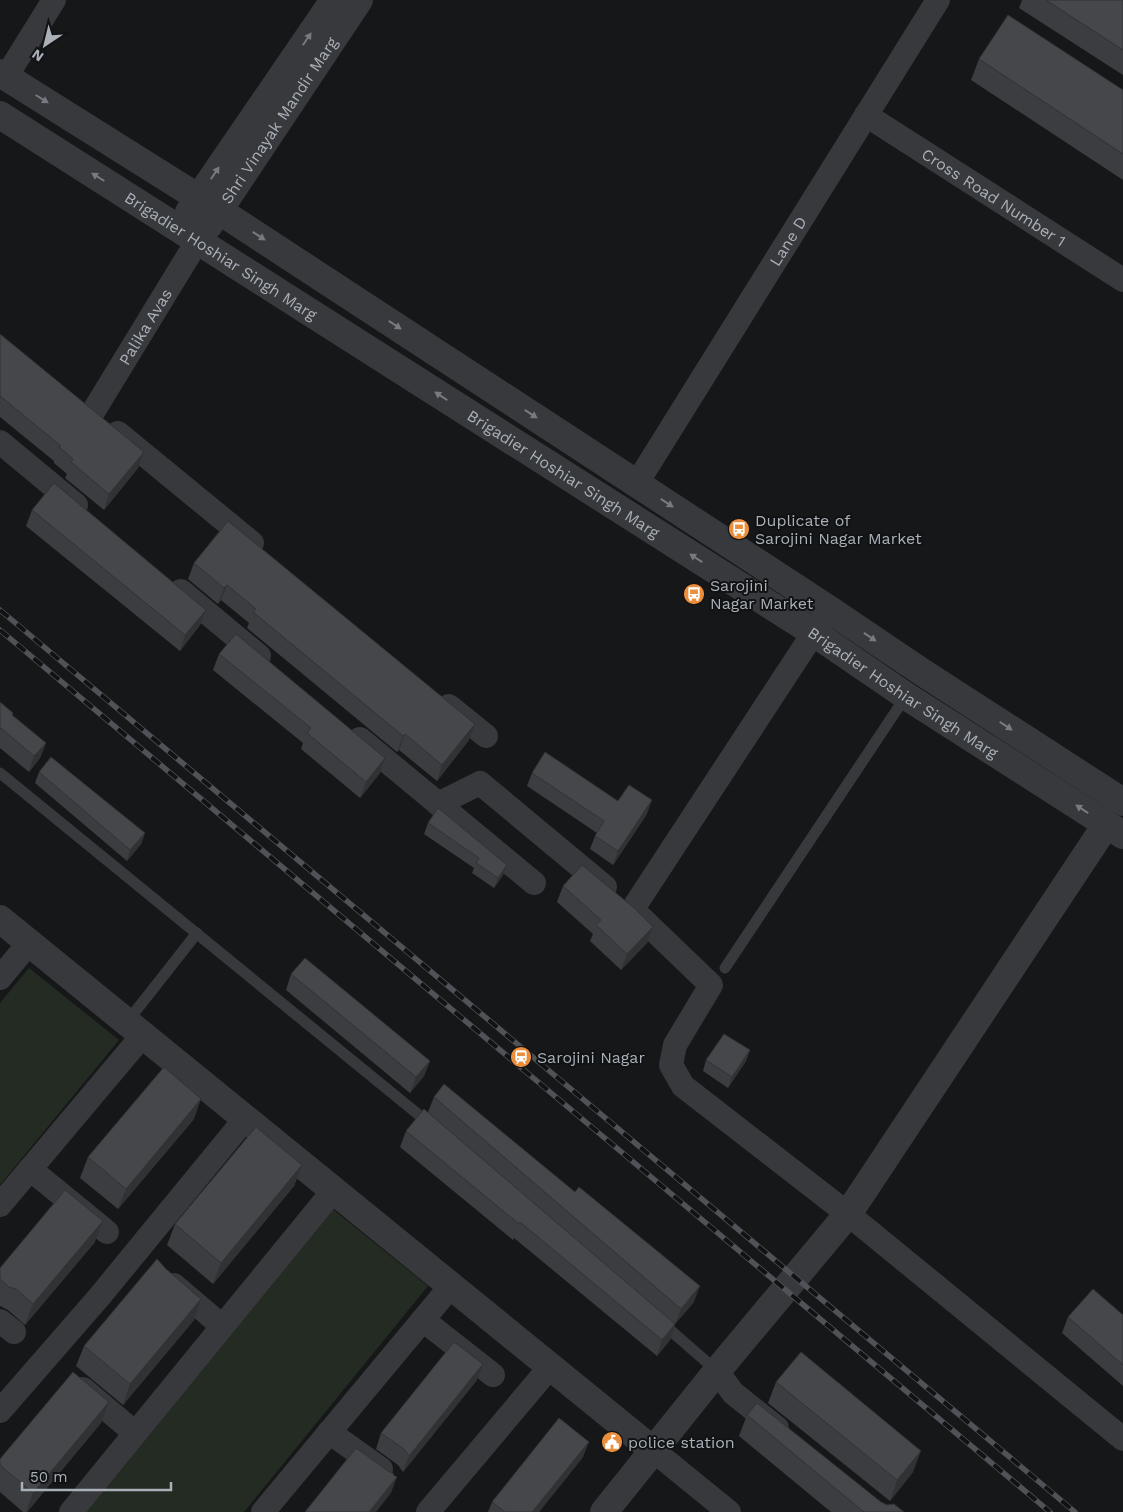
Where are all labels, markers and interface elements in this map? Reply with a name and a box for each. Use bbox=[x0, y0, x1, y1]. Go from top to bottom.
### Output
north arrow bbox=[20, 20, 70, 70]
one-way arrow bbox=[302, 32, 312, 46]
street label: Shri Vinayak Mandir Marg bbox=[217, 33, 342, 207]
text: N bbox=[29, 46, 46, 65]
one-way arrow bbox=[35, 94, 48, 103]
street label: Cross Road Number 1 bbox=[918, 144, 1069, 251]
one-way arrow bbox=[210, 167, 220, 180]
one-way arrow bbox=[91, 172, 104, 182]
street label: Brigadier Hoshiar Singh Marg bbox=[121, 188, 321, 325]
street label: Lane D bbox=[766, 213, 811, 270]
one-way arrow bbox=[253, 232, 266, 241]
street label: Palika Avas bbox=[115, 285, 176, 369]
one-way arrow bbox=[389, 320, 402, 330]
one-way arrow bbox=[435, 391, 448, 400]
street label: Brigadier Hoshiar Singh Marg bbox=[464, 406, 663, 542]
one-way arrow bbox=[525, 409, 538, 419]
one-way arrow bbox=[661, 498, 674, 508]
place label: Duplicate of Sarojini Nagar Market bbox=[755, 511, 922, 548]
bus stop icon: Duplicate of Sarojini Nagar Market bbox=[727, 517, 751, 541]
one-way arrow bbox=[690, 553, 703, 563]
place label: Sarojini Nagar Market bbox=[710, 576, 814, 613]
bus stop icon: Sarojini Nagar Market bbox=[682, 582, 706, 606]
street label: Brigadier Hoshiar Singh Marg bbox=[804, 623, 1002, 763]
one-way arrow bbox=[863, 632, 877, 642]
one-way arrow bbox=[999, 722, 1012, 731]
one-way arrow bbox=[1075, 804, 1089, 814]
station icon: Sarojini Nagar bbox=[509, 1045, 533, 1069]
place label: Sarojini Nagar bbox=[537, 1048, 645, 1067]
public building icon: police station bbox=[600, 1430, 624, 1454]
place label: police station bbox=[628, 1433, 735, 1452]
scale bar bbox=[22, 1460, 171, 1492]
text: 50 m bbox=[30, 1468, 67, 1486]

